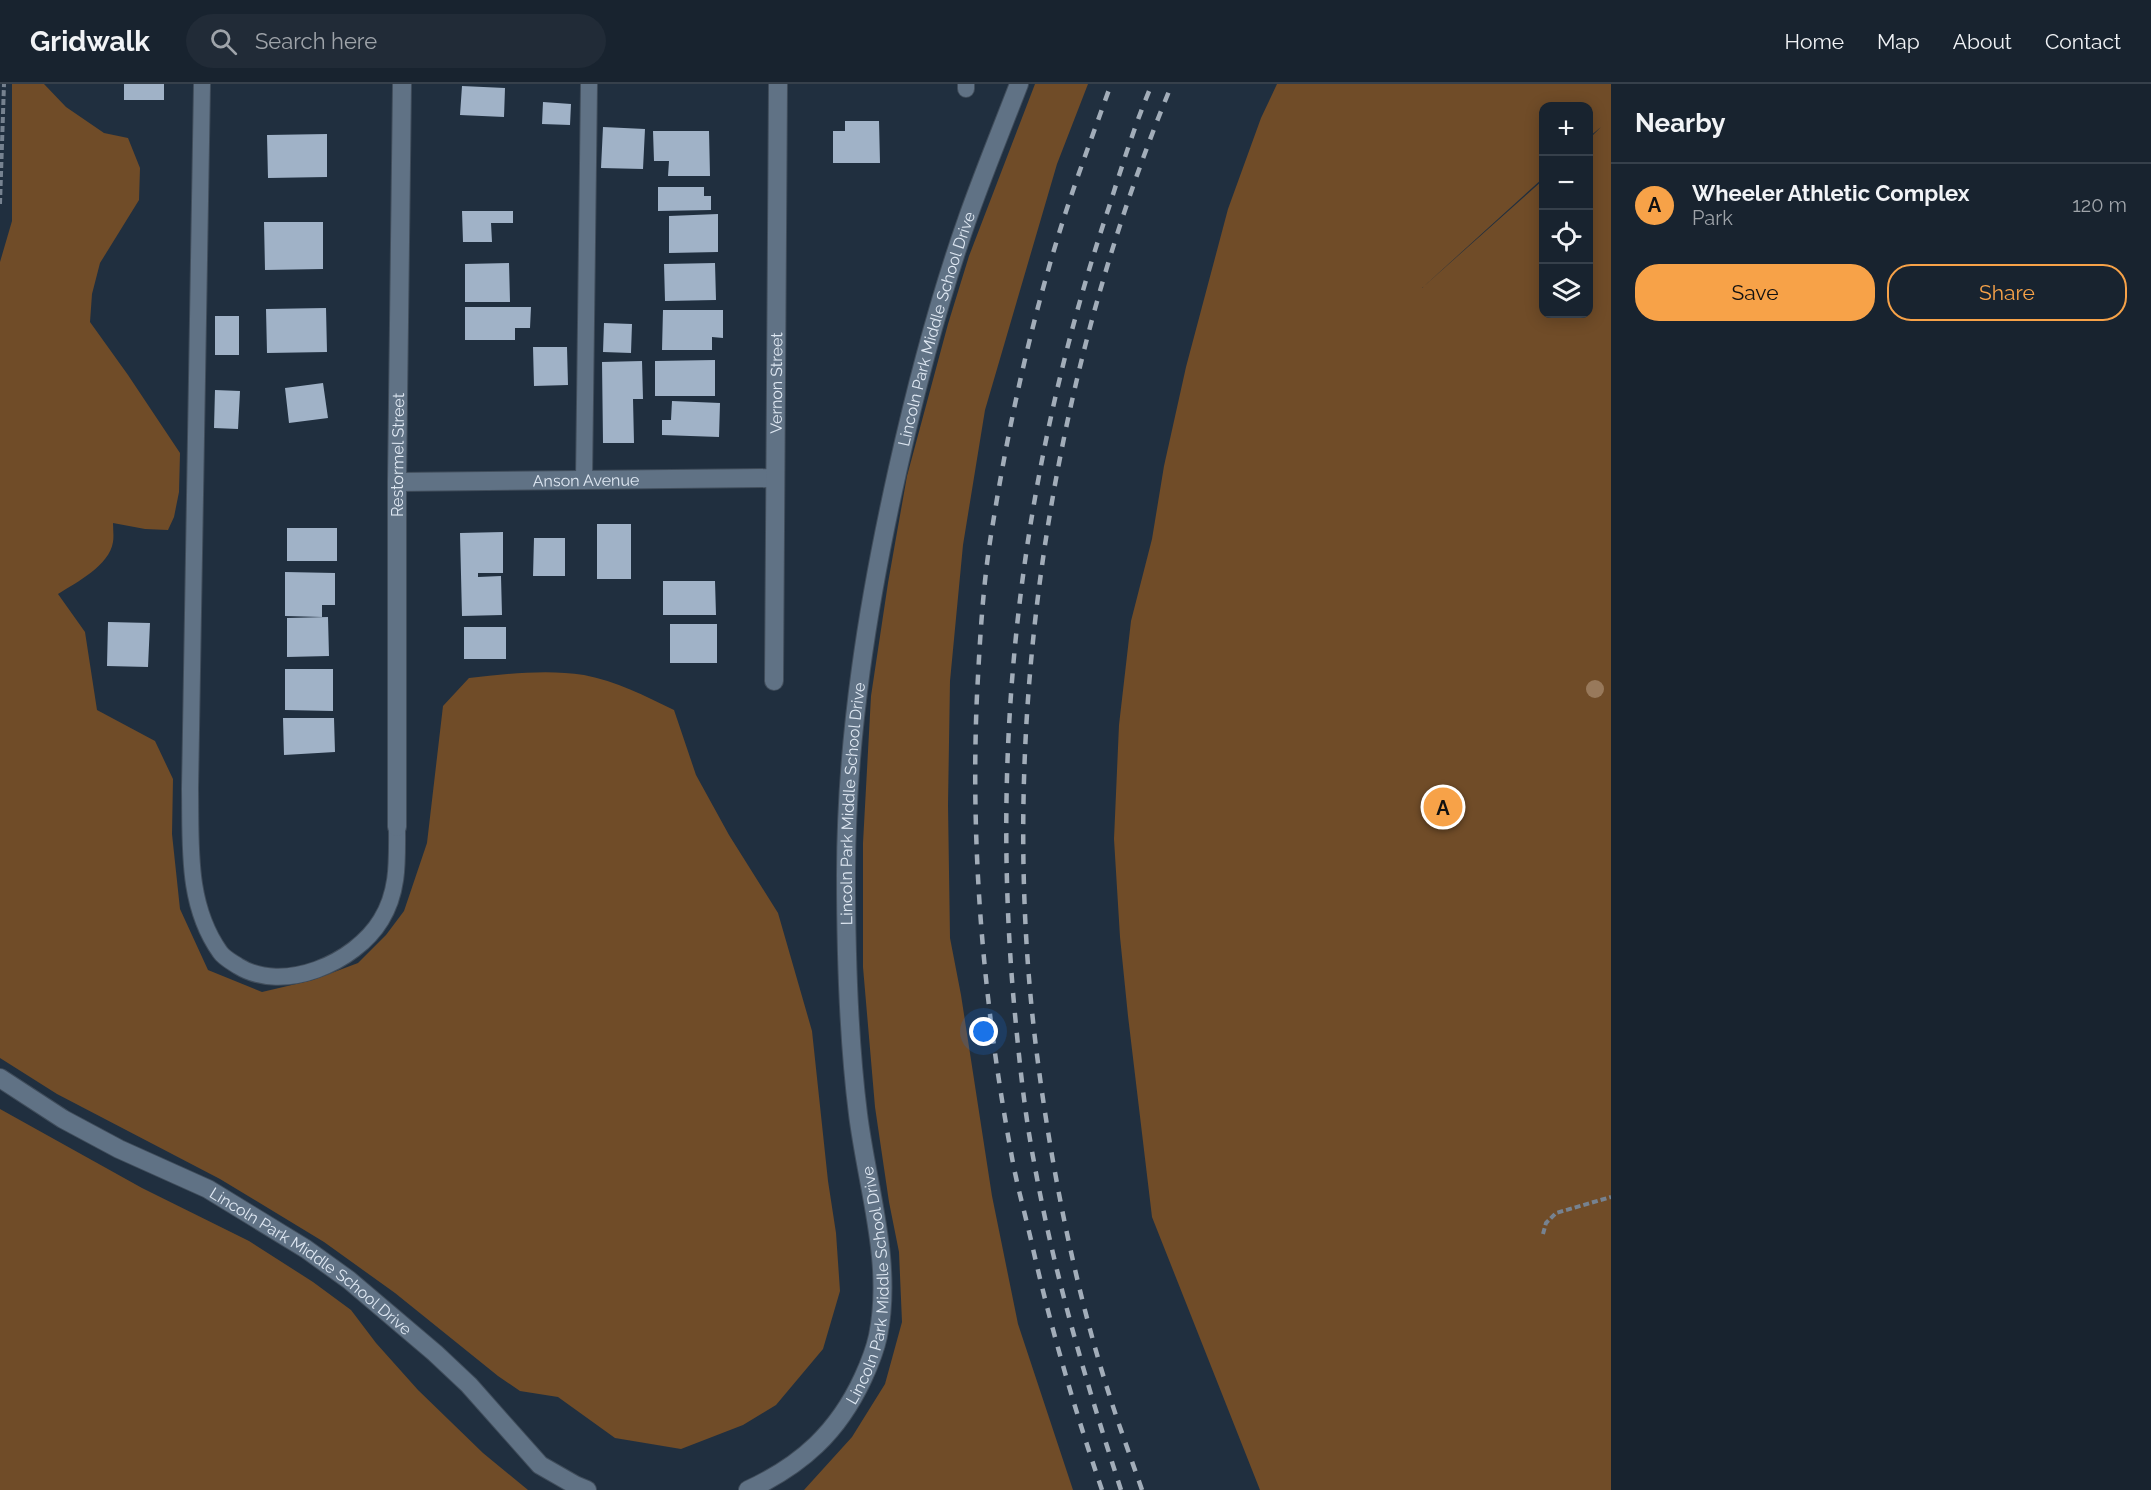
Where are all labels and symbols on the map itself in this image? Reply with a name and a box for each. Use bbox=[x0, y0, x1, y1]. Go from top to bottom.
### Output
street label: Lincoln Park Middle School Drive bbox=[894, 209, 979, 448]
street label: Vernon Street bbox=[767, 332, 786, 434]
street label: Restormel Street bbox=[388, 392, 408, 517]
street label: Anson Avenue bbox=[533, 470, 639, 491]
street label: Lincoln Park Middle School Drive bbox=[837, 681, 869, 925]
pin: A bbox=[1424, 784, 1462, 830]
your location bbox=[969, 1017, 998, 1046]
street label: Lincoln Park Middle School Drive bbox=[842, 1165, 893, 1408]
street label: Lincoln Park Middle School Drive bbox=[206, 1183, 415, 1339]

